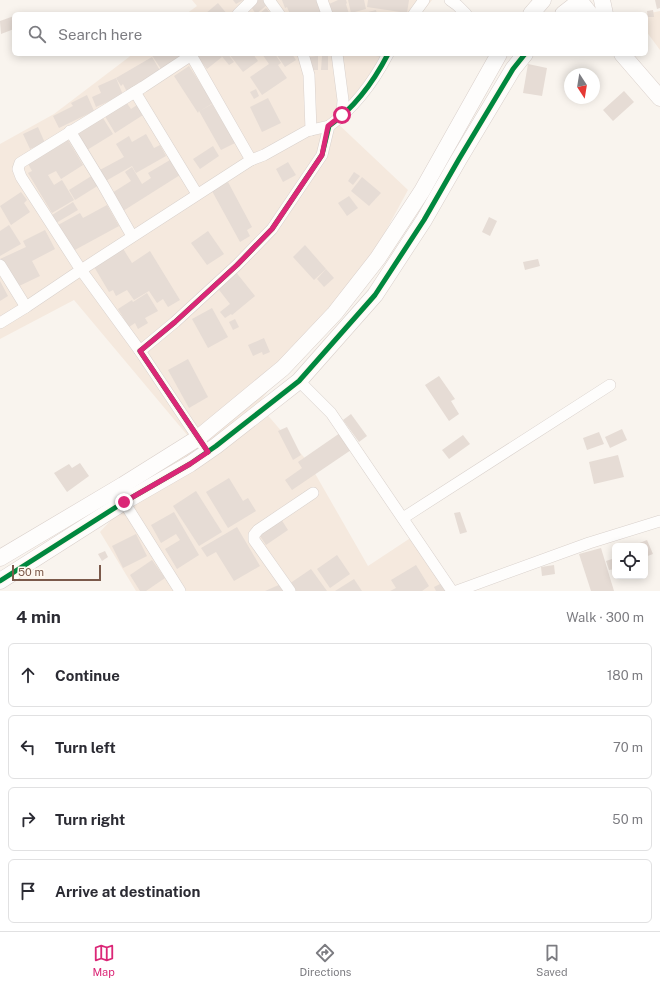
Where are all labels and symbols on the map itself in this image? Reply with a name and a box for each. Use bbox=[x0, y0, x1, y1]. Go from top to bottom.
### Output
north arrow bbox=[564, 68, 600, 104]
route start bbox=[333, 106, 351, 124]
route end bbox=[115, 493, 133, 511]
scale bar bbox=[12, 563, 101, 582]

